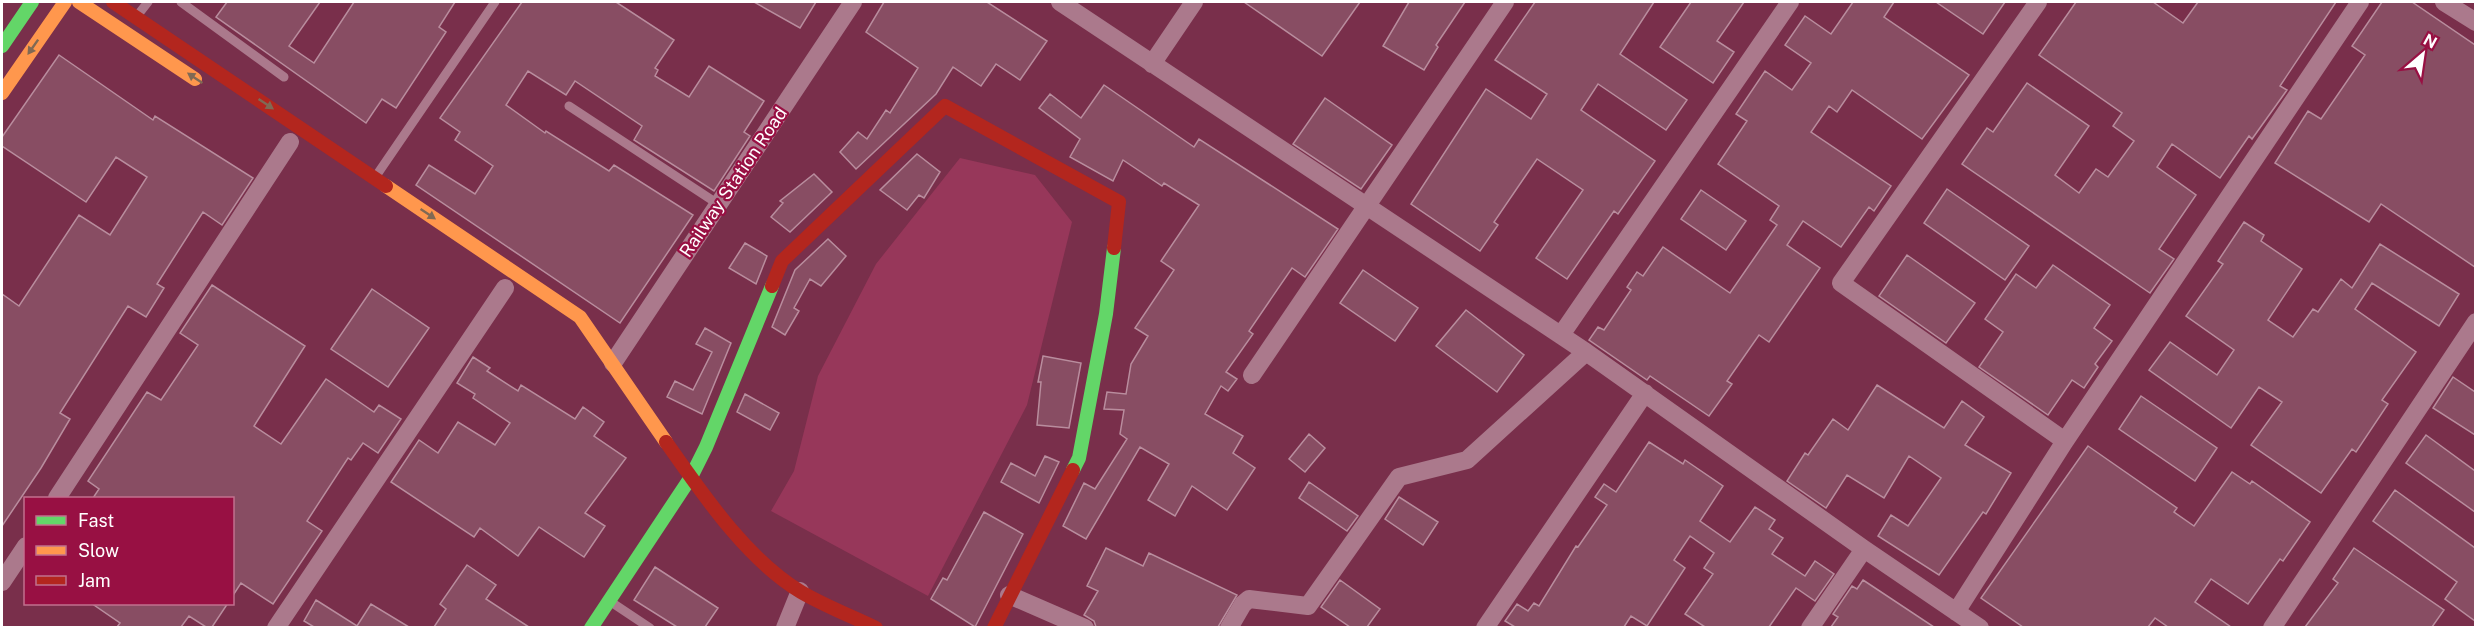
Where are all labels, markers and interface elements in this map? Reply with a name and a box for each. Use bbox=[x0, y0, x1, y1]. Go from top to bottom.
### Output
north arrow bbox=[2393, 24, 2453, 84]
text: N bbox=[2420, 30, 2440, 53]
one-way arrow bbox=[27, 39, 39, 55]
one-way arrow bbox=[186, 73, 203, 84]
one-way arrow bbox=[258, 98, 274, 109]
street label: Railway Station Road bbox=[675, 103, 791, 261]
one-way arrow bbox=[419, 208, 435, 220]
legend bbox=[24, 497, 234, 605]
text: Fast bbox=[78, 510, 114, 531]
text: Slow bbox=[78, 540, 119, 561]
text: Jam bbox=[78, 570, 111, 591]

